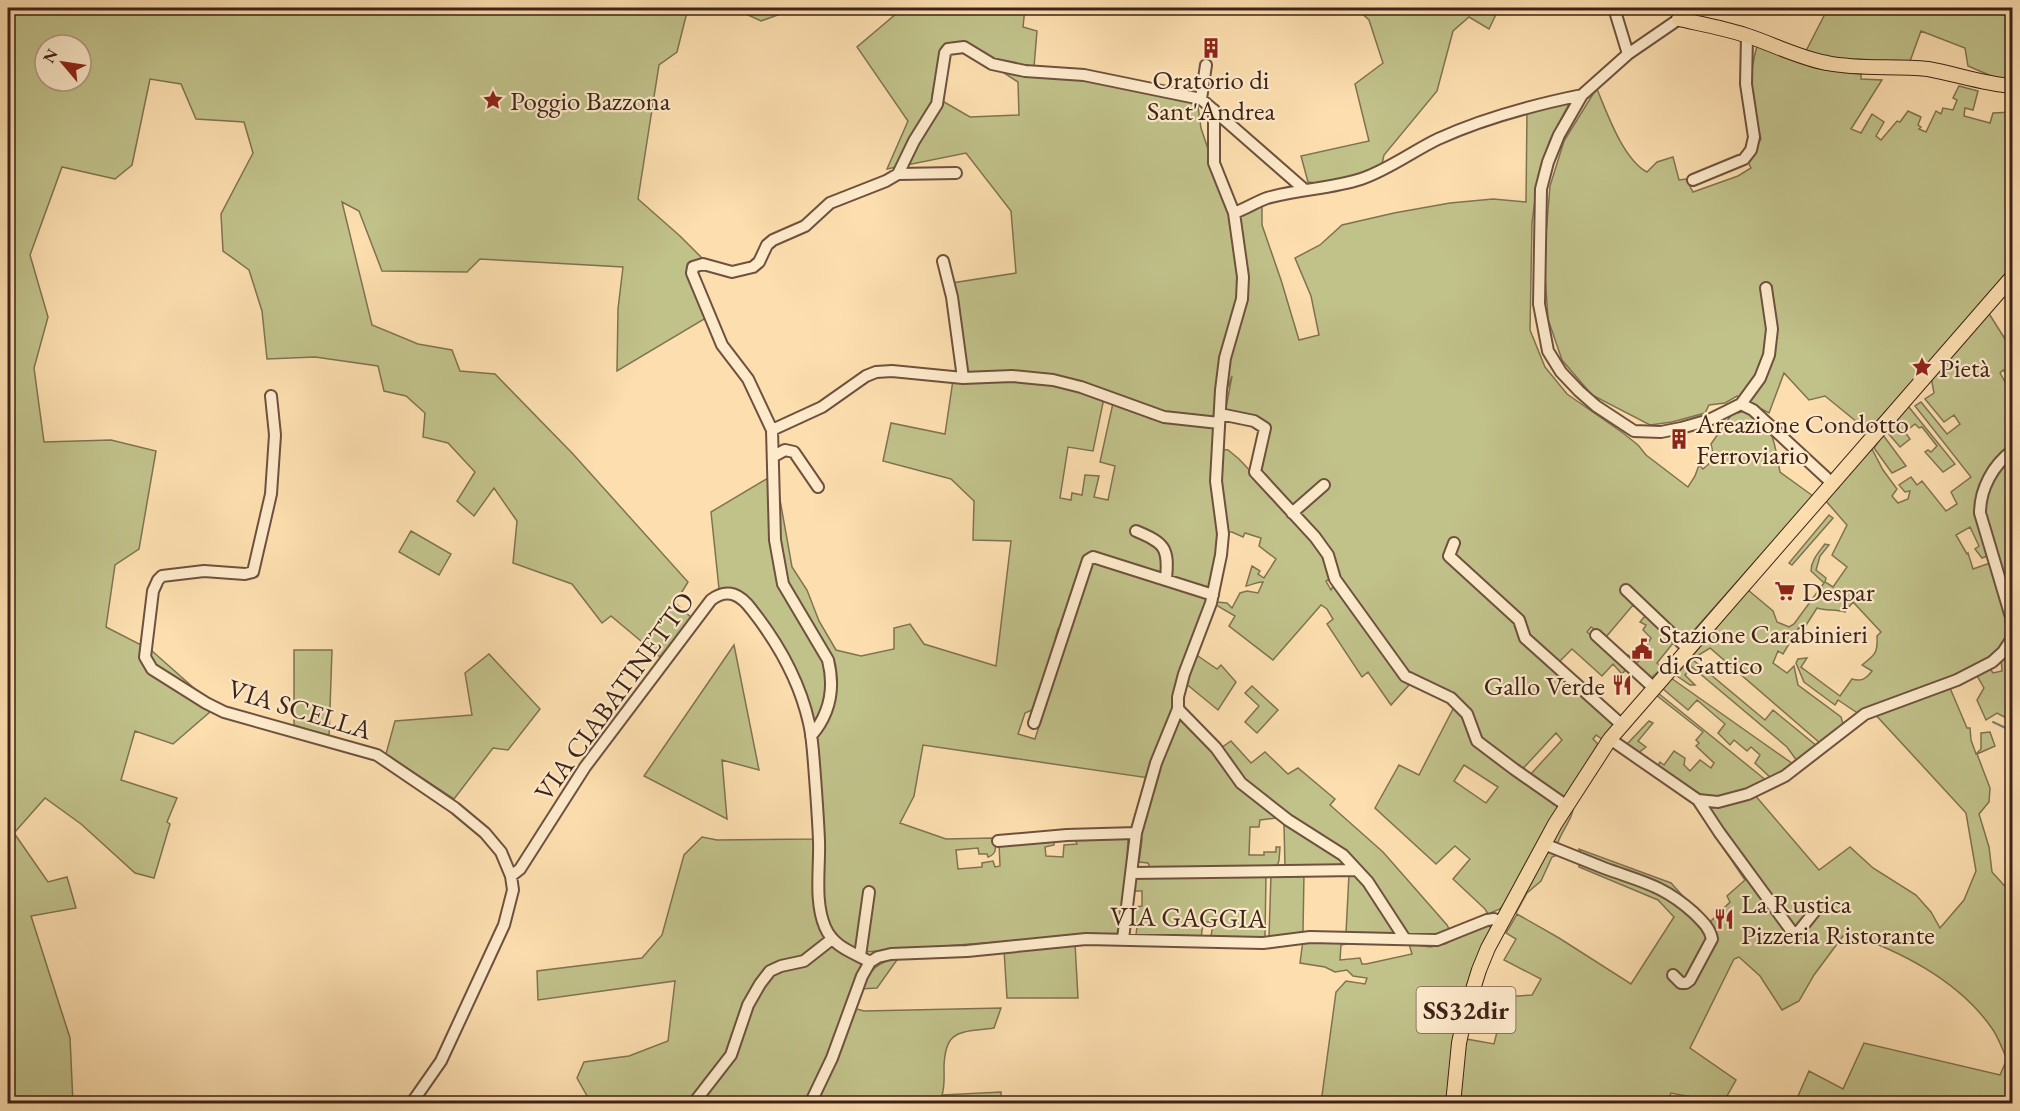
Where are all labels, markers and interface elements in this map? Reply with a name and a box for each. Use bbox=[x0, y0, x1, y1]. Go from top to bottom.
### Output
north arrow bbox=[33, 33, 93, 93]
building icon: Oratorio di Sant'Andrea bbox=[1199, 36, 1223, 60]
text: N bbox=[38, 45, 63, 67]
place label: Oratorio di Sant'Andrea bbox=[1147, 62, 1275, 128]
place label: Poggio Bazzona bbox=[510, 83, 671, 118]
place icon: Poggio Bazzona bbox=[481, 88, 505, 112]
place label: Pietà bbox=[1939, 350, 1991, 385]
place icon: Pietà bbox=[1910, 355, 1934, 379]
place label: Areazione Condotto Ferroviario bbox=[1695, 406, 1909, 472]
building icon: Areazione Condotto Ferroviario bbox=[1667, 427, 1691, 451]
place label: Despar bbox=[1802, 574, 1875, 609]
supermarket icon: Despar bbox=[1773, 579, 1797, 603]
street label: VIA CIABATINETTO bbox=[526, 584, 702, 808]
place label: Stazione Carabinieri di Gattico bbox=[1659, 616, 1868, 682]
public building icon: Stazione Carabinieri di Gattico bbox=[1630, 637, 1654, 661]
place label: Gallo Verde bbox=[1484, 668, 1605, 703]
street label: VIA SCELLA bbox=[224, 671, 376, 748]
restaurant icon: Gallo Verde bbox=[1610, 673, 1634, 697]
place label: La Rustica Pizzeria Ristorante bbox=[1741, 886, 1935, 952]
street label: VIA GAGGIA bbox=[1110, 898, 1267, 936]
restaurant icon: La Rustica Pizzeria Ristorante bbox=[1712, 907, 1736, 931]
road number: SS32dir bbox=[1416, 987, 1516, 1033]

